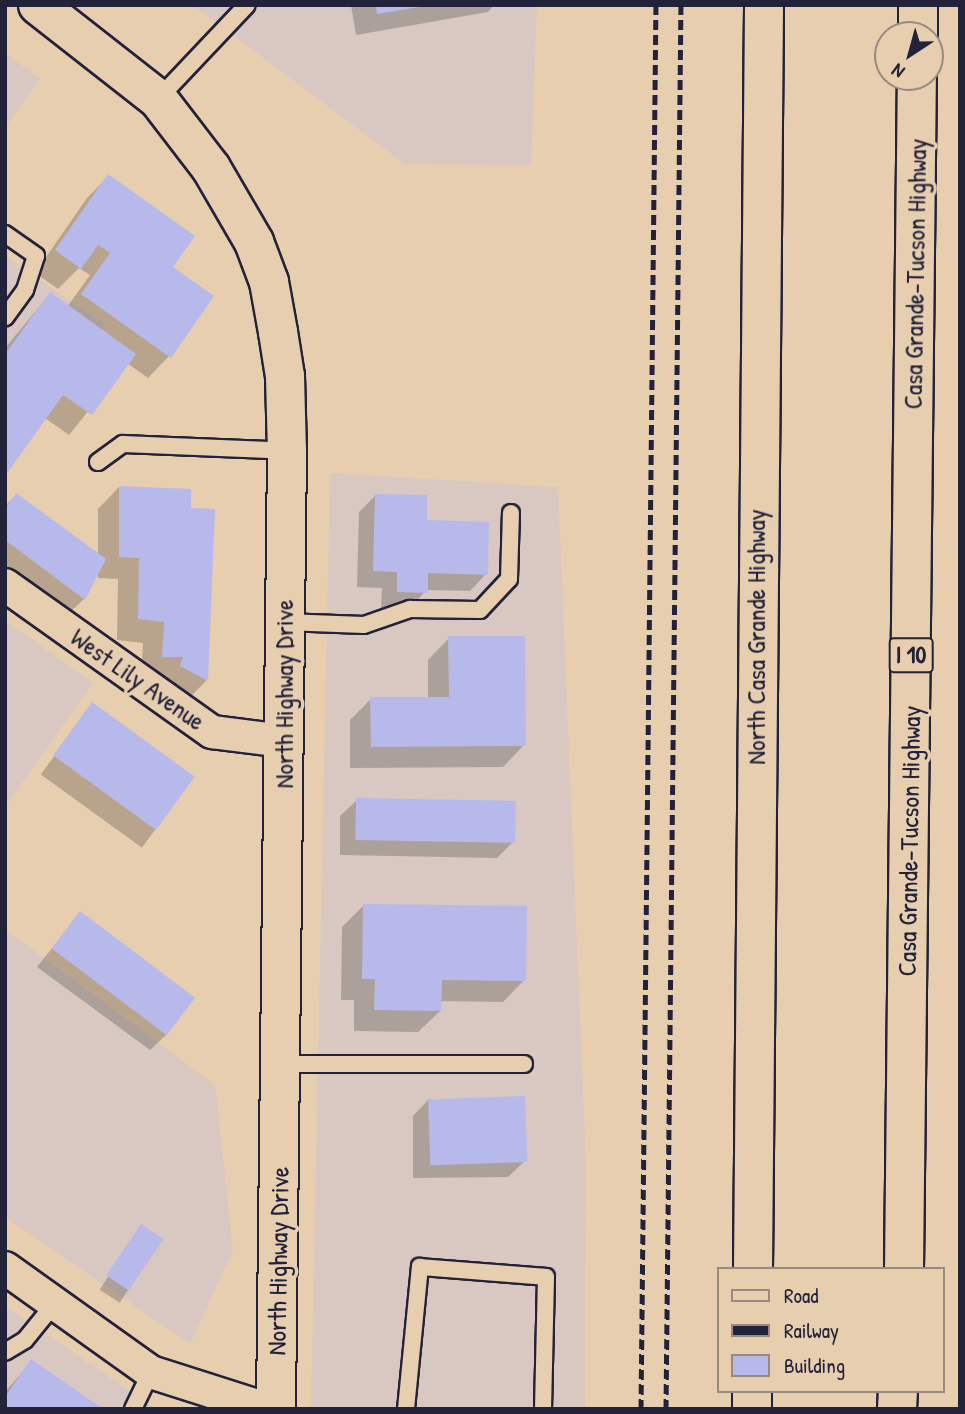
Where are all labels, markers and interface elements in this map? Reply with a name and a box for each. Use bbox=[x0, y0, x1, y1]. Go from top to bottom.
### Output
north arrow bbox=[874, 21, 944, 91]
text: N bbox=[886, 58, 910, 85]
street label: Casa Grande-Tucson Highway bbox=[897, 138, 933, 410]
street label: North Casa Grande Highway bbox=[740, 509, 772, 765]
street label: North Highway Drive bbox=[268, 600, 300, 788]
street label: West Lily Avenue bbox=[65, 621, 211, 737]
road number: I 10 bbox=[888, 634, 934, 676]
street label: Casa Grande-Tucson Highway bbox=[891, 705, 927, 977]
street label: North Highway Drive bbox=[261, 1166, 295, 1356]
legend bbox=[716, 1267, 944, 1393]
text: Road bbox=[784, 1281, 818, 1310]
text: Railway bbox=[784, 1316, 839, 1345]
text: Building bbox=[784, 1351, 845, 1380]

